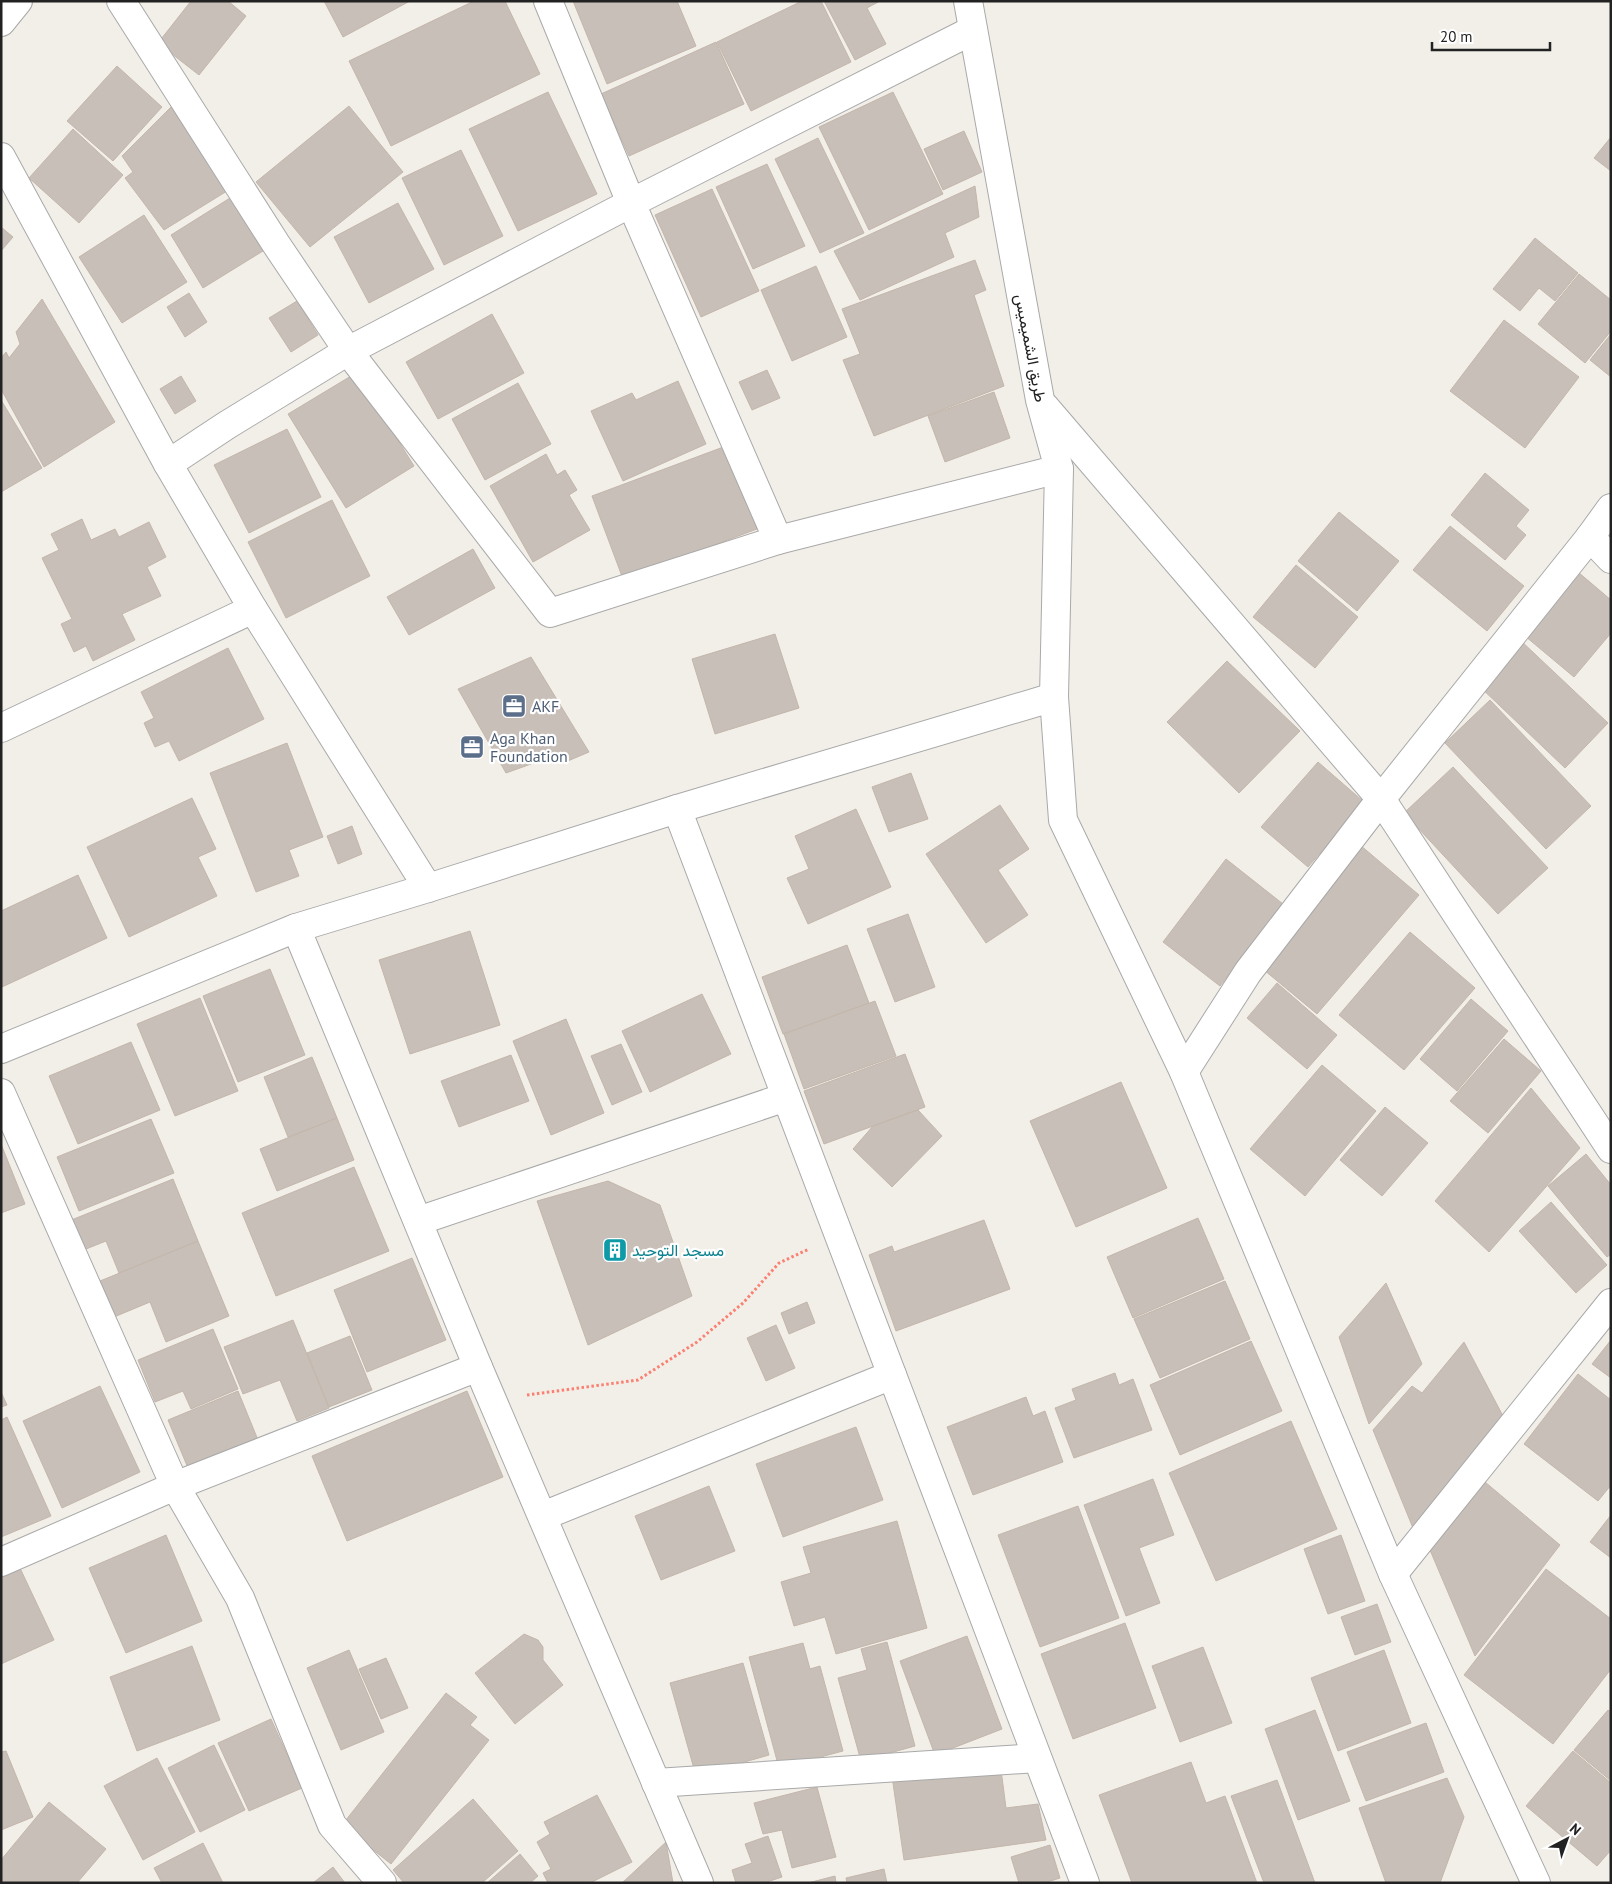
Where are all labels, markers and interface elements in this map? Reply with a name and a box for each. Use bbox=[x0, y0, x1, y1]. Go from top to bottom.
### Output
scale bar bbox=[1432, 20, 1550, 52]
text: 20 m bbox=[1440, 27, 1473, 46]
street label: طريق الشميميس bbox=[1010, 292, 1051, 404]
office icon: AKF bbox=[501, 693, 527, 719]
place label: AKF bbox=[532, 696, 559, 716]
place label: Aga Khan Foundation bbox=[490, 728, 568, 766]
office icon: Aga Khan Foundation bbox=[459, 734, 485, 760]
building icon: مسجد التوحيد bbox=[602, 1237, 628, 1263]
place label: مسجد التوحيد bbox=[632, 1240, 724, 1261]
north arrow bbox=[1542, 1814, 1592, 1864]
text: N bbox=[1566, 1819, 1585, 1839]

